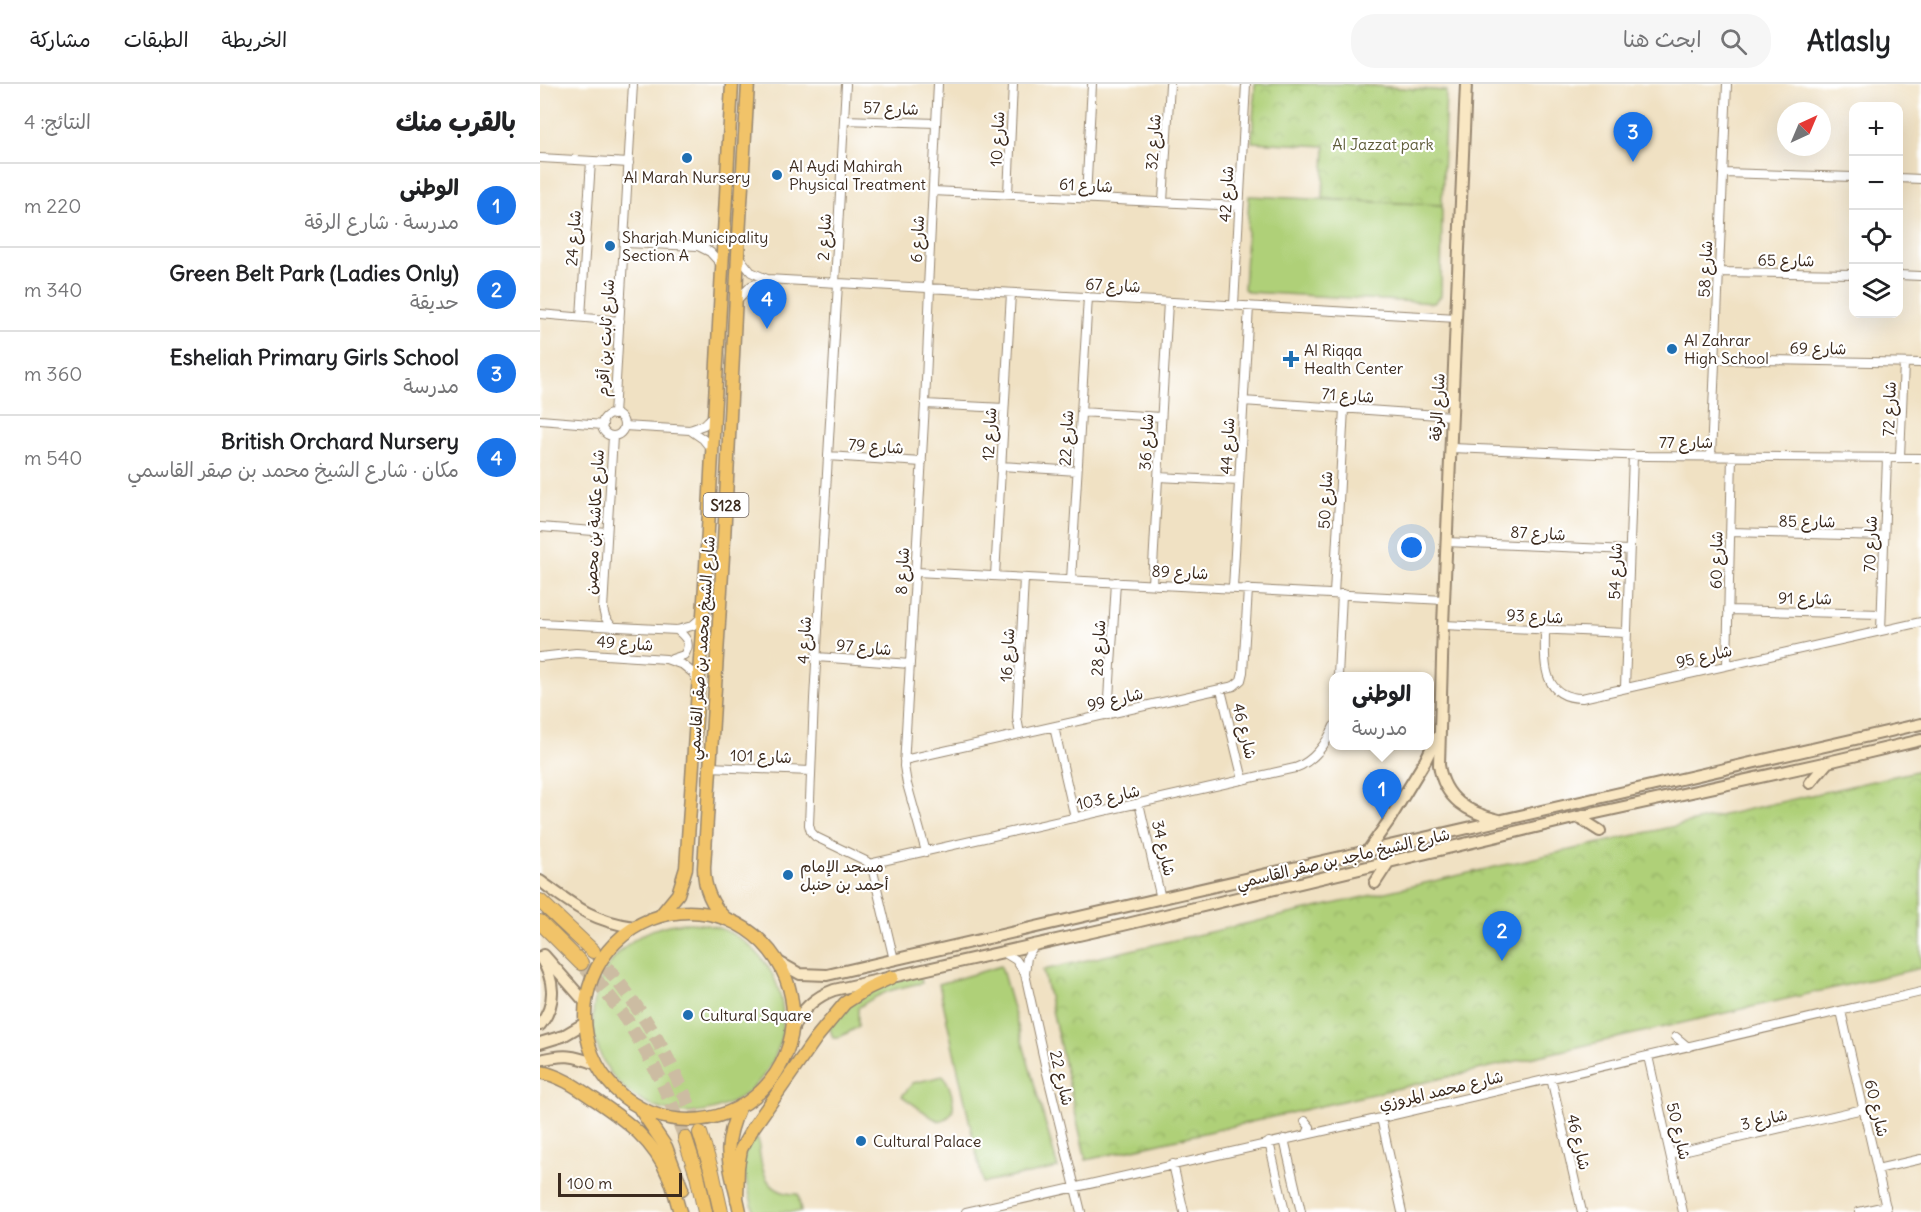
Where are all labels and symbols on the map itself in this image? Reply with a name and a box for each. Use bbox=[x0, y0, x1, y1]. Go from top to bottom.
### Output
street label: شارع 57 bbox=[863, 97, 919, 121]
north arrow bbox=[1777, 102, 1831, 156]
street label: شارع 10 bbox=[986, 111, 1010, 167]
pin: 3 bbox=[1614, 112, 1652, 162]
street label: شارع 32 bbox=[1141, 113, 1167, 171]
park label: Al Jazzat park bbox=[1332, 134, 1434, 154]
marker: Al Marah Nursery bbox=[680, 151, 694, 165]
place label: Al Aydi Mahirah Physical Treatment bbox=[789, 156, 927, 194]
street label: شارع 42 bbox=[1215, 165, 1239, 223]
place label: Al Marah Nursery bbox=[624, 167, 750, 187]
marker: Al Aydi Mahirah Physical Treatment bbox=[770, 168, 784, 182]
street label: شارع 61 bbox=[1058, 174, 1114, 198]
street label: شارع 24 bbox=[561, 209, 587, 267]
street label: شارع 2 bbox=[813, 213, 837, 261]
street label: شارع 6 bbox=[906, 215, 930, 263]
place label: Sharjah Municipality Section A bbox=[622, 227, 768, 265]
marker: Sharjah Municipality Section A bbox=[603, 239, 617, 253]
street label: شارع 58 bbox=[1694, 240, 1718, 298]
street label: شارع 65 bbox=[1757, 250, 1815, 272]
street label: شارع 67 bbox=[1085, 274, 1141, 298]
street label: شارع ثابت بن أقرم bbox=[592, 279, 621, 398]
pin: 4 bbox=[748, 280, 786, 329]
place label: Al Zahrar High School bbox=[1684, 330, 1769, 368]
street label: شارع 69 bbox=[1789, 338, 1847, 360]
place label: Al Riqqa Health Center bbox=[1304, 340, 1404, 378]
marker: Al Zahrar High School bbox=[1665, 342, 1679, 356]
marker: Al Riqqa Health Center bbox=[1282, 350, 1300, 368]
street label: شارع الرقة bbox=[1425, 373, 1451, 441]
street label: شارع 72 bbox=[1878, 381, 1902, 437]
street label: شارع 71 bbox=[1321, 383, 1375, 409]
street label: شارع 12 bbox=[978, 407, 1002, 461]
street label: شارع 22 bbox=[1055, 410, 1079, 467]
street label: شارع 36 bbox=[1135, 413, 1159, 471]
street label: شارع 44 bbox=[1216, 417, 1240, 475]
street label: شارع 77 bbox=[1659, 432, 1713, 454]
street label: شارع 79 bbox=[847, 434, 904, 460]
street label: شارع عكاشة بن محصن bbox=[580, 449, 610, 595]
street label: شارع 50 bbox=[1313, 470, 1339, 530]
road number: S128 bbox=[704, 493, 748, 517]
street label: شارع 85 bbox=[1778, 511, 1836, 533]
street label: شارع 70 bbox=[1859, 515, 1883, 573]
street label: شارع 87 bbox=[1510, 522, 1566, 546]
street label: شارع 60 bbox=[1705, 531, 1729, 589]
your location bbox=[1397, 533, 1426, 562]
street label: شارع الشيخ محمد بن صقر القاسمي bbox=[683, 535, 724, 761]
street label: شارع 54 bbox=[1604, 542, 1628, 600]
street label: شارع 8 bbox=[891, 547, 915, 595]
street label: شارع 89 bbox=[1151, 561, 1209, 585]
street label: شارع 91 bbox=[1778, 588, 1832, 610]
street label: شارع 93 bbox=[1506, 605, 1564, 629]
street label: شارع 4 bbox=[793, 616, 817, 664]
street label: شارع 28 bbox=[1087, 619, 1111, 677]
street label: شارع 16 bbox=[996, 627, 1020, 683]
street label: شارع 49 bbox=[596, 631, 654, 657]
street label: شارع 97 bbox=[835, 635, 893, 661]
street label: شارع 95 bbox=[1674, 640, 1734, 674]
street label: شارع 99 bbox=[1085, 683, 1145, 717]
street label: شارع 46 bbox=[1226, 701, 1262, 762]
street label: شارع 101 bbox=[730, 745, 792, 769]
pin: 1 bbox=[1362, 770, 1402, 819]
street label: شارع 103 bbox=[1074, 780, 1142, 816]
street label: شارع 34 bbox=[1146, 818, 1180, 878]
street label: شارع الشيخ ماجد بن صقر القاسمي bbox=[1234, 824, 1453, 897]
place label: مسجد الإمام أحمد بن حنبل bbox=[800, 856, 888, 894]
marker: مسجد الإمام أحمد بن حنبل bbox=[781, 868, 795, 882]
pin: 2 bbox=[1482, 912, 1522, 961]
place label: Cultural Square bbox=[700, 1005, 812, 1025]
marker: Cultural Square bbox=[681, 1008, 695, 1022]
street label: شارع 22 bbox=[1044, 1048, 1078, 1108]
street label: شارع محمد المروزي bbox=[1377, 1066, 1506, 1116]
street label: شارع 60 bbox=[1859, 1077, 1893, 1139]
street label: شارع 50 bbox=[1661, 1100, 1695, 1162]
street label: شارع 3 bbox=[1739, 1104, 1790, 1136]
street label: شارع 46 bbox=[1561, 1112, 1595, 1172]
place label: Cultural Palace bbox=[873, 1131, 981, 1151]
marker: Cultural Palace bbox=[854, 1134, 868, 1148]
scale bar bbox=[558, 1170, 682, 1198]

